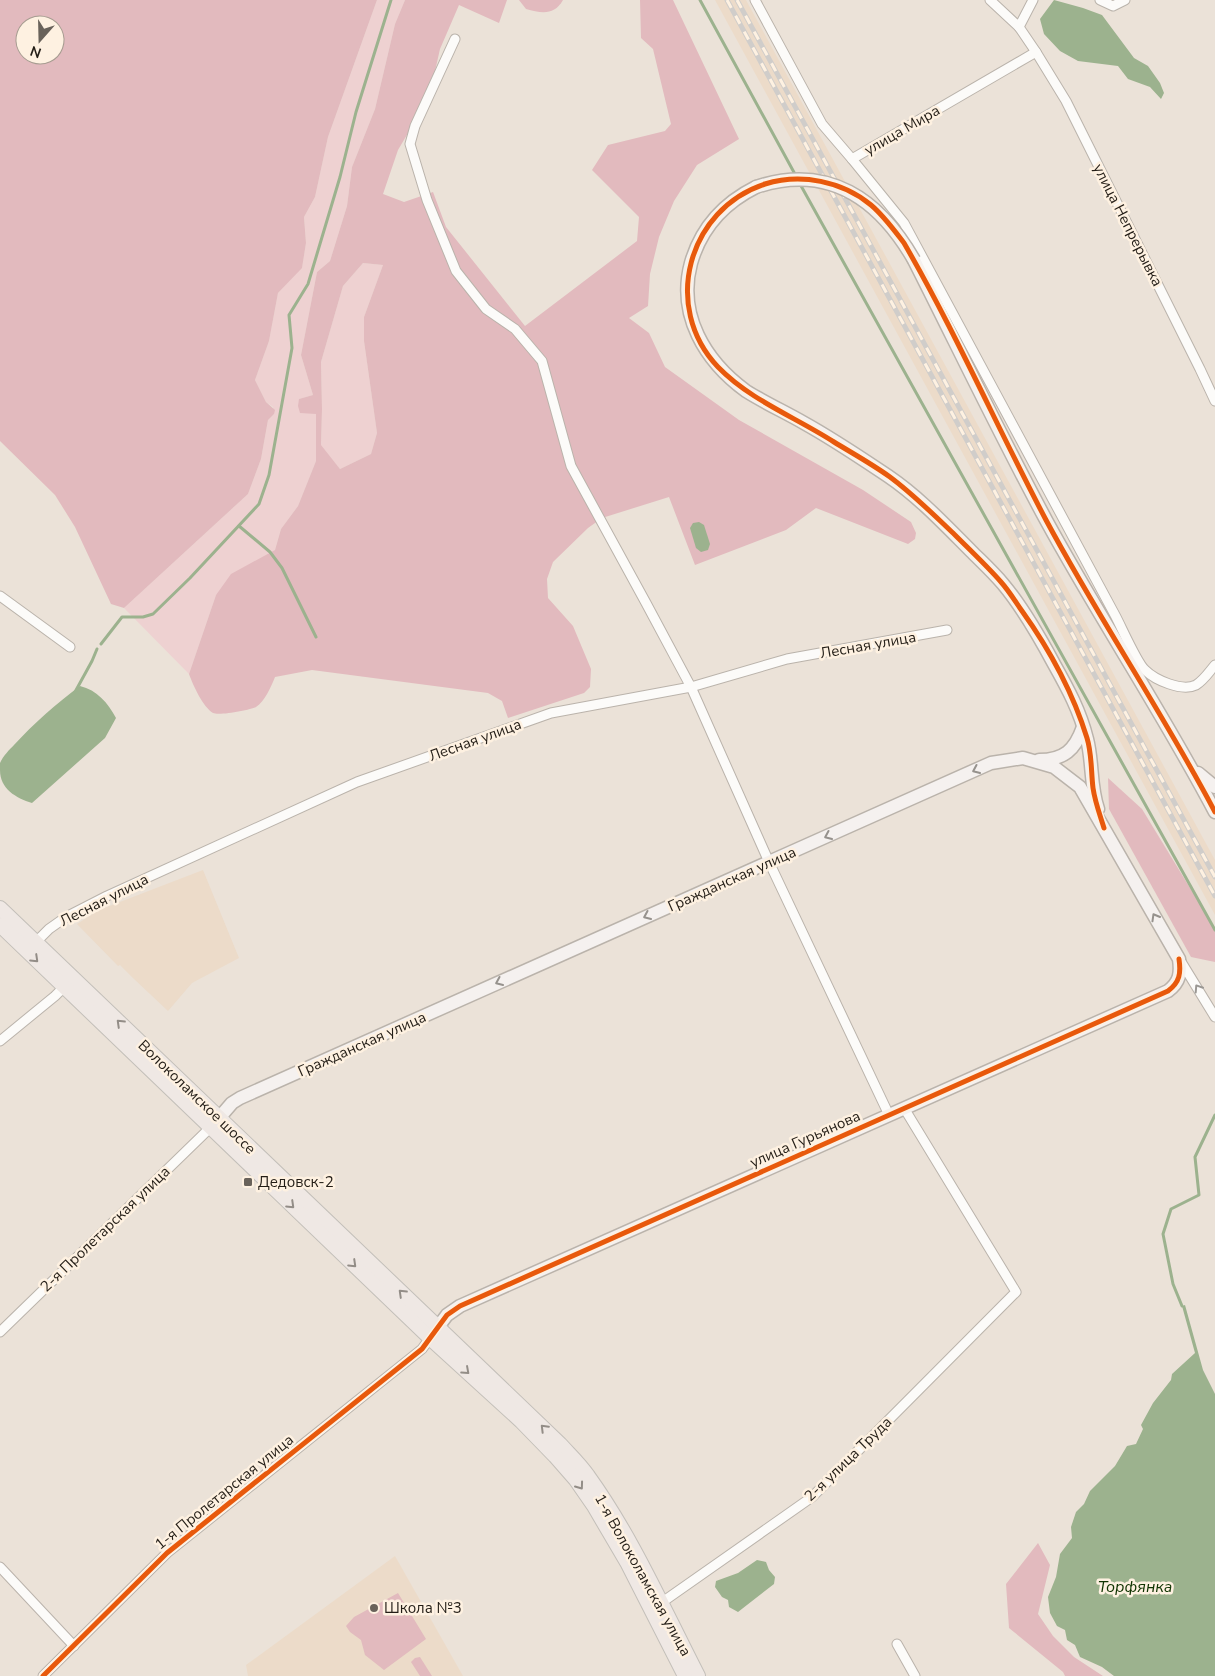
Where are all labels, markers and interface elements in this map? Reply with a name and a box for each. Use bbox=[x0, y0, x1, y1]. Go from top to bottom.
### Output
north arrow bbox=[15, 15, 65, 65]
text: N bbox=[28, 41, 44, 62]
street label: улица Мира bbox=[861, 100, 943, 160]
street label: улица Непрерывка bbox=[1088, 160, 1168, 290]
street label: Лесная улица bbox=[818, 627, 918, 663]
street label: Лесная улица bbox=[426, 714, 524, 766]
one-way arrow bbox=[972, 763, 981, 774]
one-way arrow bbox=[824, 830, 833, 840]
street label: Гражданская улица bbox=[665, 842, 799, 916]
street label: Лесная улица bbox=[56, 869, 152, 931]
one-way arrow bbox=[643, 910, 652, 921]
one-way arrow bbox=[1151, 913, 1161, 922]
one-way arrow bbox=[30, 953, 39, 962]
one-way arrow bbox=[495, 976, 504, 987]
one-way arrow bbox=[1195, 984, 1204, 993]
street label: Гражданская улица bbox=[295, 1007, 429, 1081]
one-way arrow bbox=[117, 1020, 126, 1029]
street label: Волоколамское шоссе bbox=[134, 1035, 260, 1159]
street label: улица Гурьянова bbox=[747, 1106, 863, 1172]
street label: 2-я Пролетарская улица bbox=[36, 1162, 174, 1296]
place label: Дедовск-2 bbox=[258, 1172, 334, 1192]
marker: Дедовск-2 bbox=[242, 1176, 254, 1188]
one-way arrow bbox=[286, 1199, 295, 1208]
one-way arrow bbox=[347, 1258, 356, 1267]
one-way arrow bbox=[398, 1290, 407, 1299]
one-way arrow bbox=[460, 1365, 469, 1374]
street label: 2-я улица Труда bbox=[800, 1412, 896, 1506]
one-way arrow bbox=[541, 1424, 550, 1433]
street label: 1-я Пролетарская улица bbox=[150, 1430, 298, 1554]
one-way arrow bbox=[574, 1480, 583, 1490]
street label: 1-я Волоколамская улица bbox=[590, 1490, 696, 1660]
water label: Торфянка bbox=[1098, 1576, 1172, 1598]
place label: Школа №3 bbox=[384, 1598, 462, 1618]
marker: Школа №3 bbox=[368, 1602, 380, 1614]

